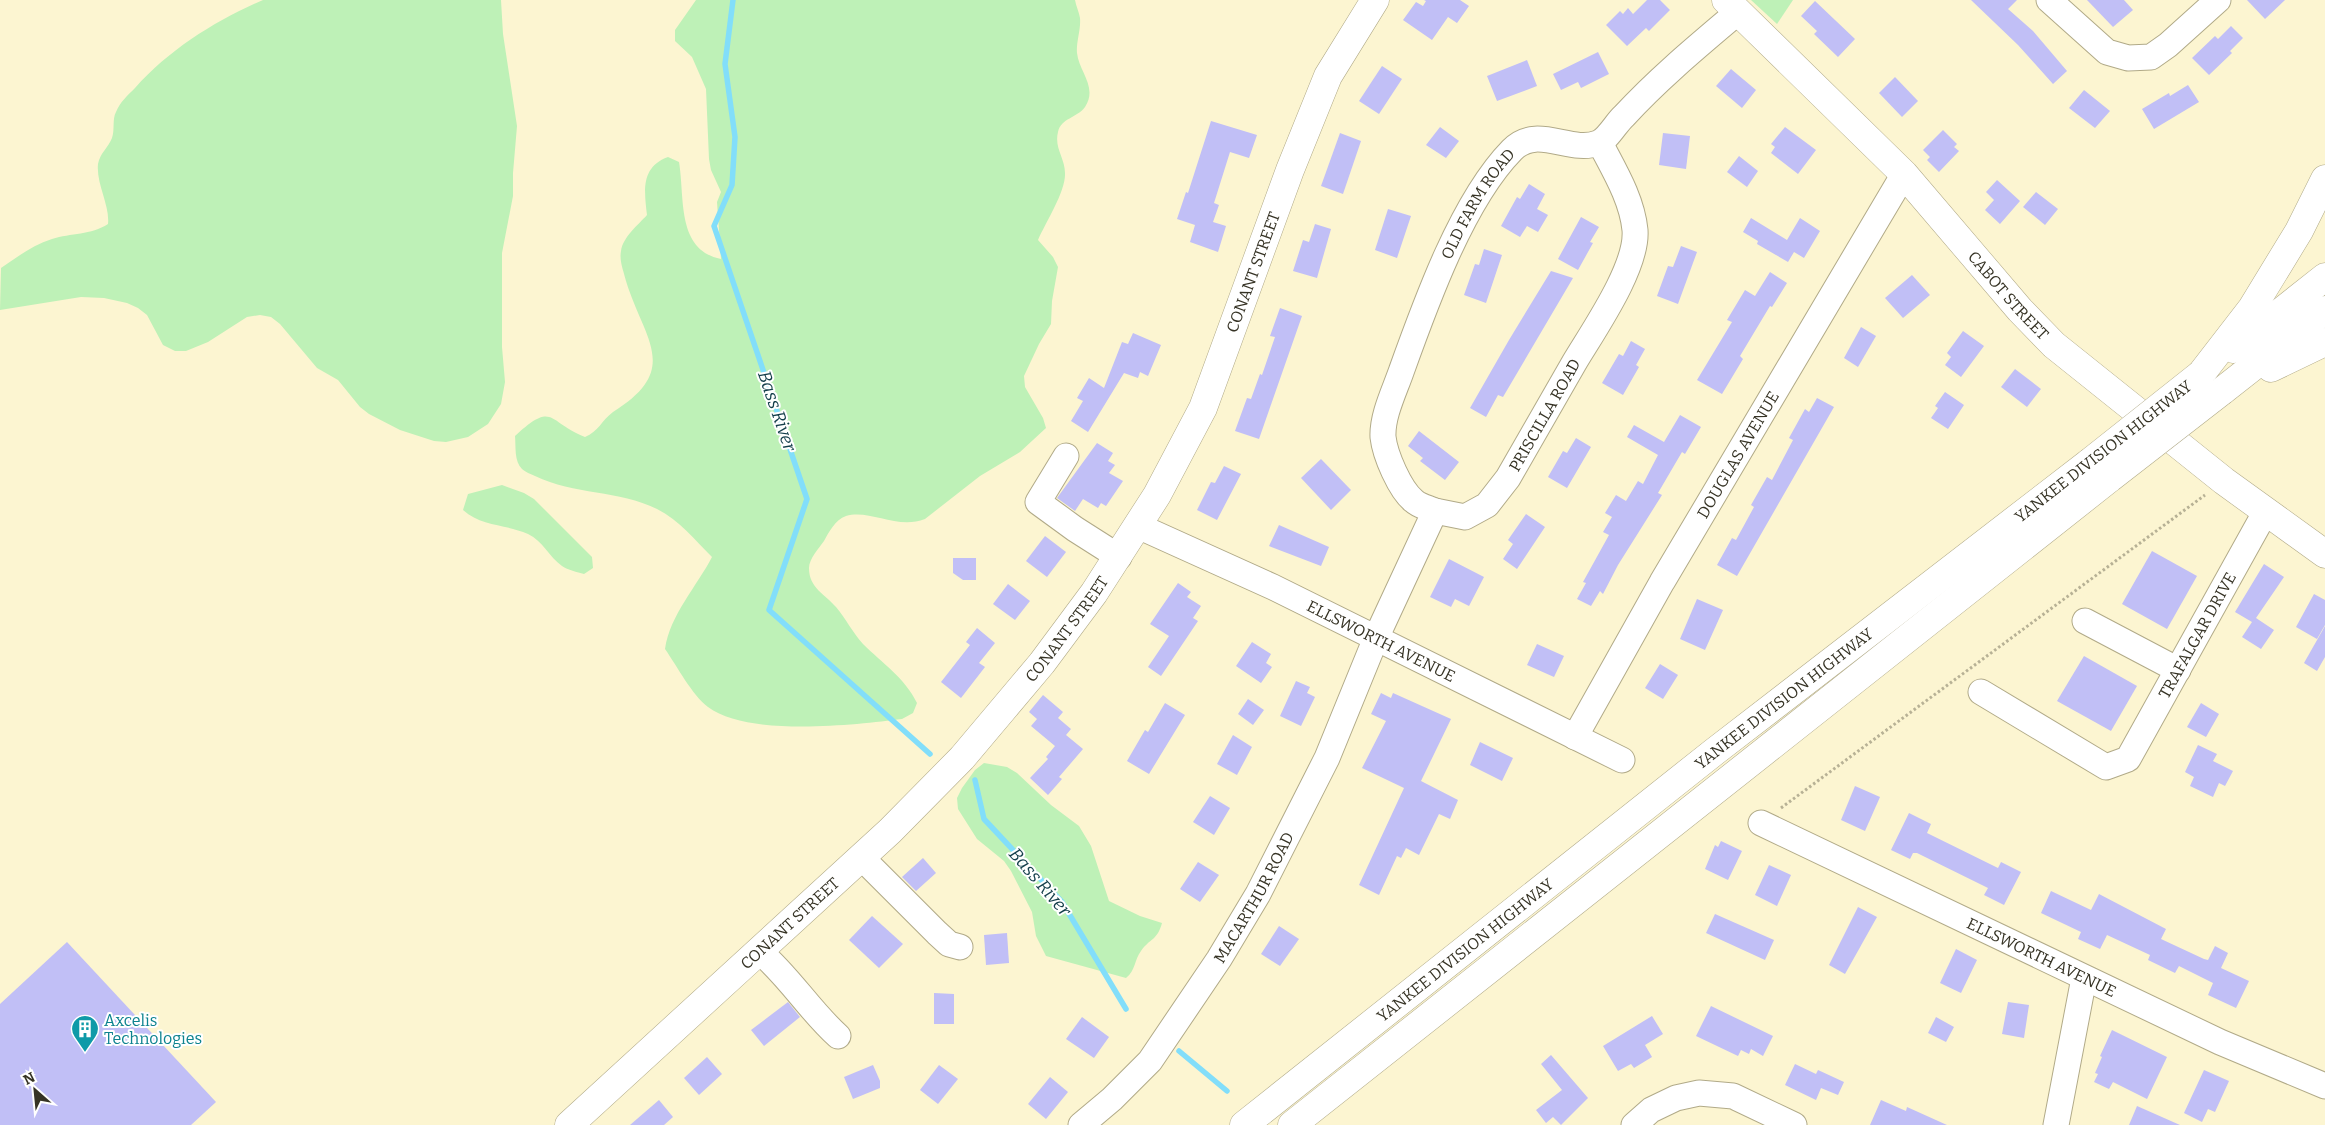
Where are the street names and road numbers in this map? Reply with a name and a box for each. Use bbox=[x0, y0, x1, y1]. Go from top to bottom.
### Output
street label: OLD FARM ROAD bbox=[1437, 145, 1519, 262]
street label: CONANT STREET bbox=[1222, 209, 1284, 335]
street label: CABOT STREET bbox=[1964, 247, 2052, 344]
street label: PRISCILLA ROAD bbox=[1505, 355, 1584, 475]
street label: YANKEE DIVISION HIGHWAY bbox=[2011, 376, 2196, 526]
street label: DOUGLAS AVENUE bbox=[1693, 388, 1783, 522]
street label: TRAFALGAR DRIVE bbox=[2155, 569, 2240, 702]
street label: CONANT STREET bbox=[1021, 573, 1112, 686]
street label: ELLSWORTH AVENUE bbox=[1304, 596, 1458, 686]
street label: YANKEE DIVISION HIGHWAY bbox=[1691, 624, 1877, 773]
street label: MACARTHUR ROAD bbox=[1210, 829, 1298, 966]
street label: CONANT STREET bbox=[737, 874, 843, 973]
street label: YANKEE DIVISION HIGHWAY bbox=[1373, 874, 1558, 1026]
street label: ELLSWORTH AVENUE bbox=[1964, 914, 2119, 1001]

